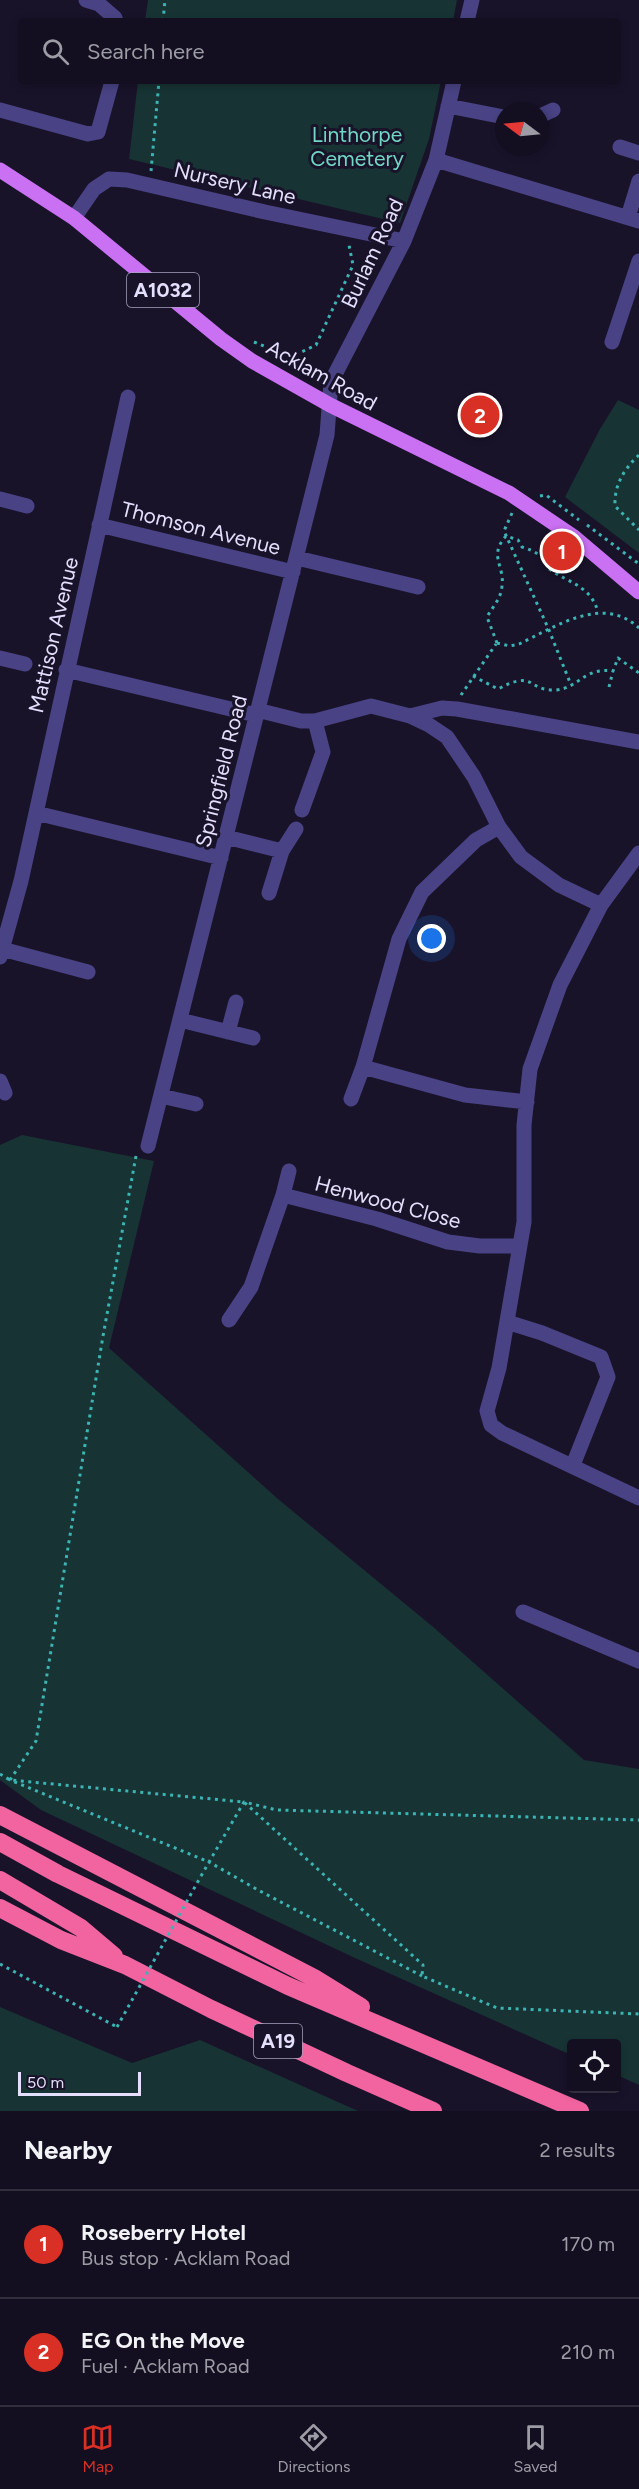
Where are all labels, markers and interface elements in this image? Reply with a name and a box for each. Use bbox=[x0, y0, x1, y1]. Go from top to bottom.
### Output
search box bbox=[18, 18, 621, 84]
icon: search bbox=[39, 35, 72, 68]
text: Search here bbox=[87, 38, 205, 65]
north arrow bbox=[495, 102, 549, 156]
park label: Linthorpe Cemetery bbox=[310, 122, 404, 171]
street label: Nursery Lane bbox=[172, 157, 298, 209]
street label: Burlam Road bbox=[336, 194, 408, 312]
road number: A1032 bbox=[127, 273, 199, 307]
street label: Acklam Road bbox=[262, 334, 382, 416]
pin: 2 bbox=[460, 392, 500, 438]
street label: Thomson Avenue bbox=[119, 496, 283, 560]
pin: 1 bbox=[542, 528, 582, 574]
street label: Mattison Avenue bbox=[23, 555, 83, 715]
street label: Springfield Road bbox=[190, 692, 252, 850]
your location bbox=[417, 924, 446, 953]
street label: Henwood Close bbox=[312, 1171, 464, 1233]
road number: A19 bbox=[254, 2024, 302, 2058]
map controls bbox=[567, 2039, 621, 2093]
button: locate bbox=[567, 2039, 621, 2093]
scale bar bbox=[18, 2069, 141, 2096]
text: 50 m bbox=[27, 2073, 64, 2092]
text: Nearby bbox=[24, 2134, 112, 2166]
text: 2 results bbox=[539, 2138, 615, 2162]
text: Roseberry Hotel bbox=[81, 2219, 246, 2246]
text: 1 bbox=[39, 2232, 48, 2256]
text: 170 m bbox=[561, 2232, 615, 2256]
text: Bus stop · Acklam Road bbox=[81, 2246, 290, 2270]
text: EG On the Move bbox=[81, 2327, 245, 2354]
text: 2 bbox=[38, 2340, 49, 2364]
text: 210 m bbox=[561, 2340, 615, 2364]
text: Fuel · Acklam Road bbox=[81, 2354, 250, 2378]
tab: Map bbox=[81, 2421, 114, 2476]
tab: Directions bbox=[277, 2421, 350, 2476]
tab: Saved bbox=[513, 2421, 558, 2476]

